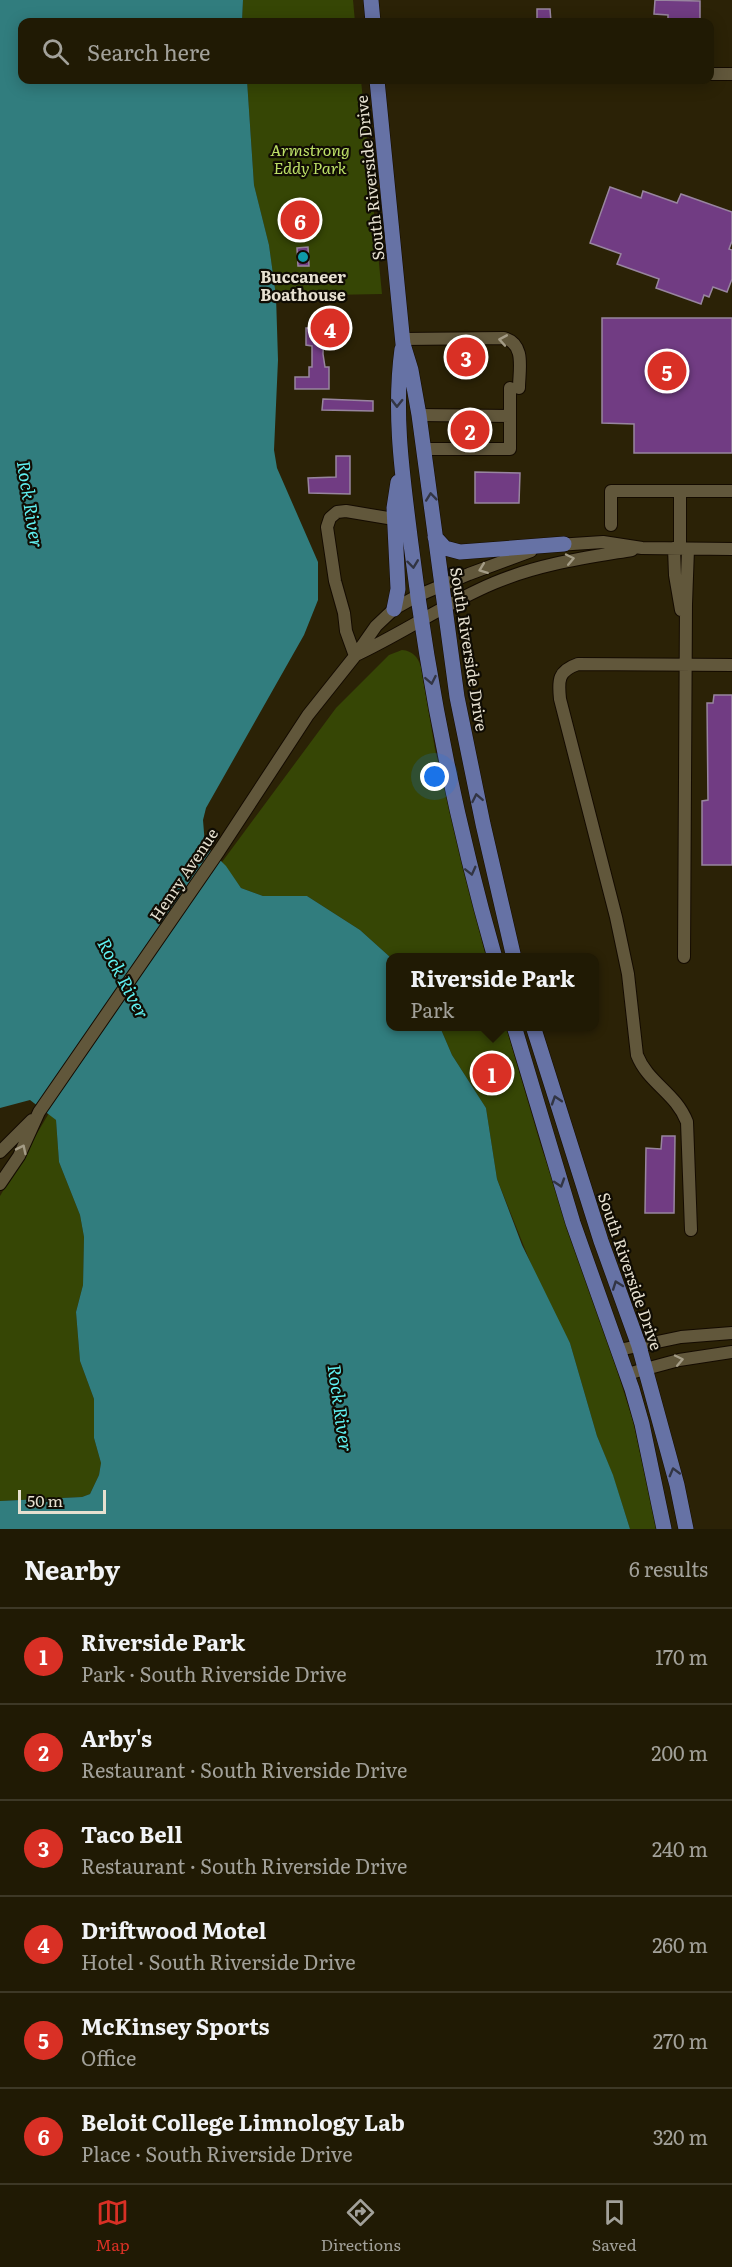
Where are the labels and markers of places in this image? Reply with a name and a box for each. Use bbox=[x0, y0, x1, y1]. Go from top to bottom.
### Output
pin: 6 bbox=[280, 198, 320, 242]
marker: Buccaneer Boathouse bbox=[296, 250, 310, 264]
place label: Buccaneer Boathouse bbox=[260, 264, 346, 306]
pin: 4 bbox=[310, 306, 350, 350]
pin: 3 bbox=[446, 334, 486, 380]
pin: 5 bbox=[648, 348, 686, 394]
pin: 2 bbox=[450, 408, 490, 452]
pin: 1 bbox=[472, 1050, 512, 1096]

